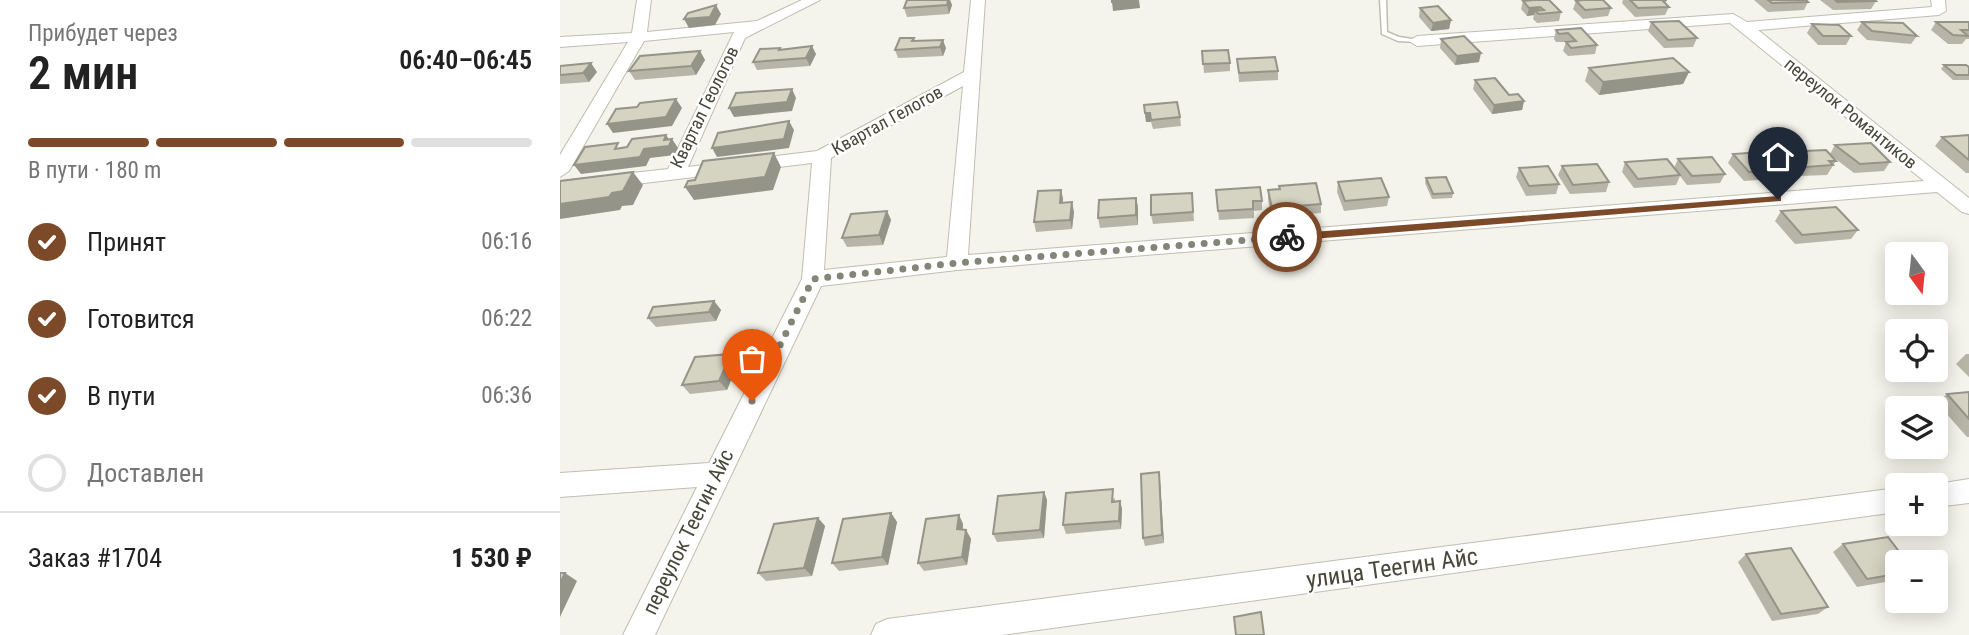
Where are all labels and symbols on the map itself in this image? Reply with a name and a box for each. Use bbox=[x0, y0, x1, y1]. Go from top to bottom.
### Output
street label: Квартал Геологов bbox=[665, 43, 743, 171]
street label: переулок Романтиков bbox=[1780, 53, 1922, 173]
street label: Квартал Гелогов bbox=[828, 81, 946, 159]
pin bbox=[1748, 127, 1808, 199]
courier bbox=[1252, 202, 1322, 272]
north arrow bbox=[1885, 242, 1948, 304]
pin bbox=[722, 329, 782, 401]
street label: переулок Теегин Айс bbox=[638, 445, 738, 619]
street label: улица Теегин Айс bbox=[1304, 542, 1480, 594]

